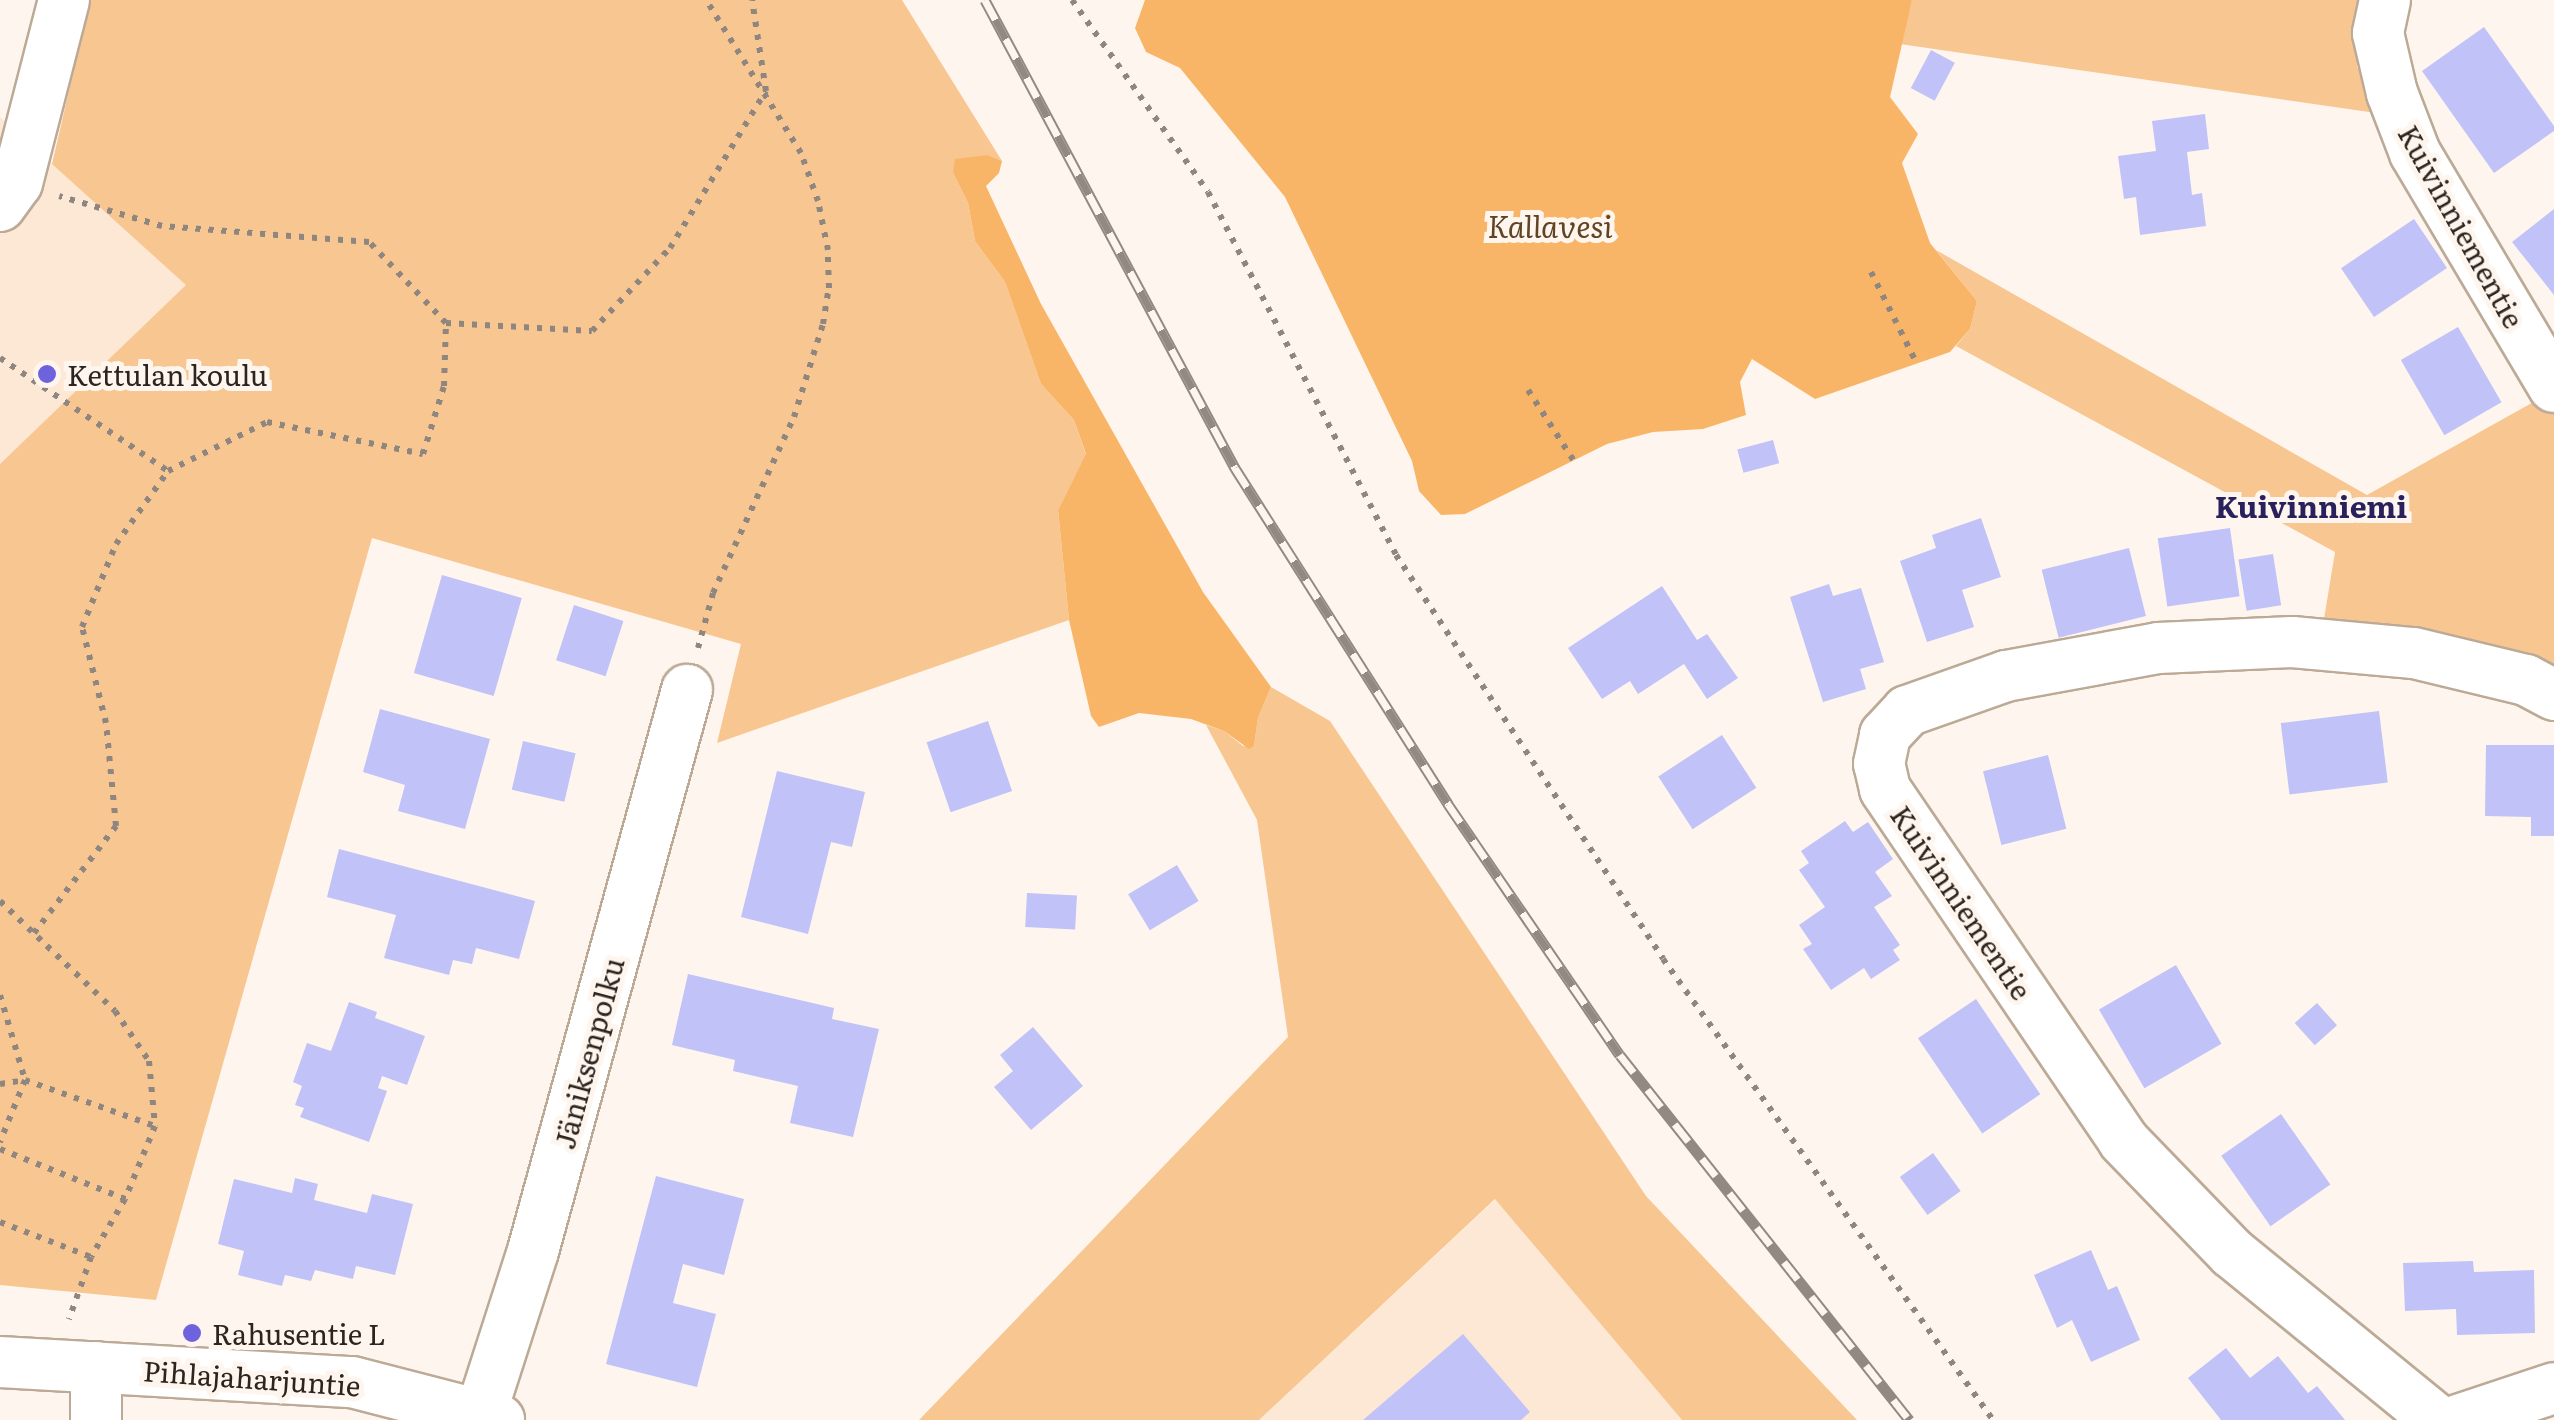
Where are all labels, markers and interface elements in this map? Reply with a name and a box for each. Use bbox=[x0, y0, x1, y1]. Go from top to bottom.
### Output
street label: Kuivinniementie bbox=[2392, 119, 2532, 333]
water label: Kallavesi bbox=[1488, 207, 1612, 243]
place label: Kettulan koulu bbox=[67, 357, 268, 391]
marker: Kettulan koulu bbox=[36, 363, 58, 385]
district label: Kuivinniemi bbox=[2215, 487, 2407, 523]
street label: Kuivinniementie bbox=[1885, 799, 2039, 1005]
street label: Jäniksenpolku bbox=[546, 954, 630, 1152]
place label: Rahusentie L bbox=[212, 1316, 386, 1350]
marker: Rahusentie L bbox=[181, 1322, 203, 1344]
street label: Pihlajaharjuntie bbox=[142, 1353, 362, 1401]

